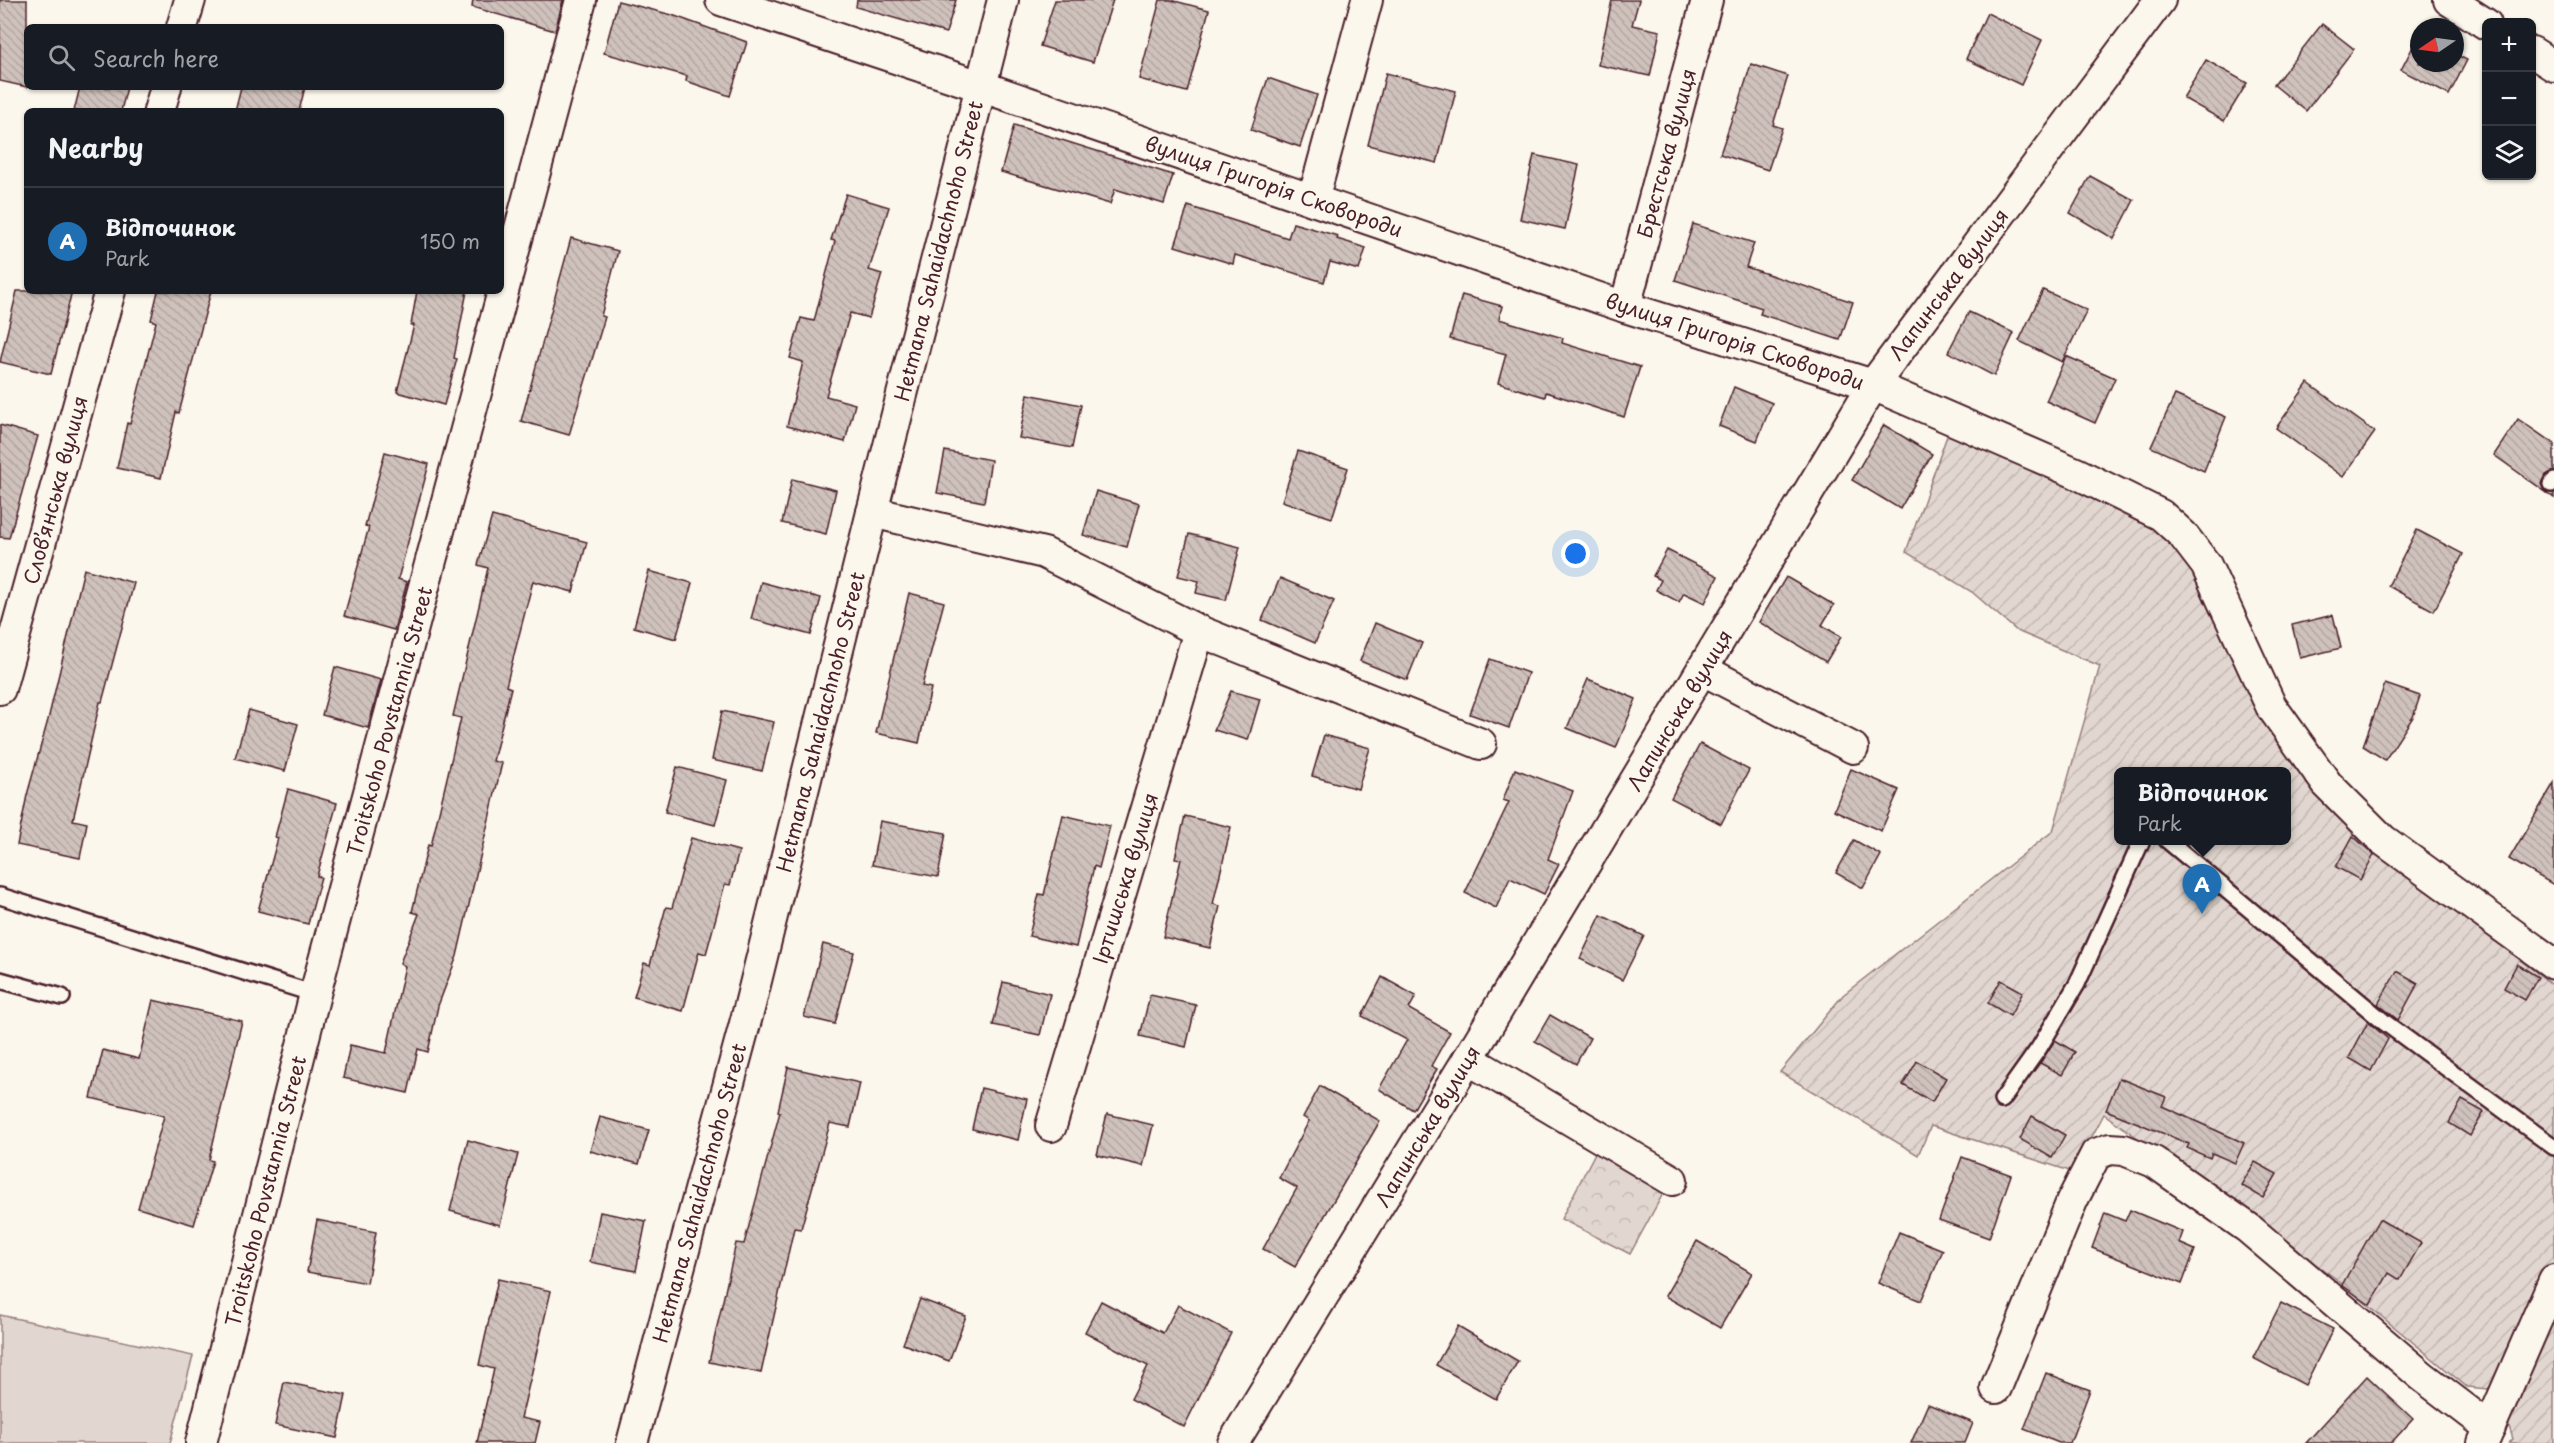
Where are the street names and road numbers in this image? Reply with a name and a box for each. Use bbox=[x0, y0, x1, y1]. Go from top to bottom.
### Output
street label: Брестська вулиця bbox=[1629, 65, 1703, 241]
street label: Hetmana Sahaidachnoho Street bbox=[886, 98, 990, 404]
street label: вулиця Григорія Сковороди bbox=[1141, 128, 1407, 244]
street label: Лапинська вулиця bbox=[1881, 202, 2015, 366]
street label: вулиця Григорія Сковороди bbox=[1602, 285, 1868, 397]
street label: Словʼянська вулиця bbox=[15, 392, 95, 588]
street label: Hetmana Sahaidachnoho Street bbox=[768, 569, 872, 875]
street label: Troitskoho Povstannia Street bbox=[339, 583, 439, 859]
street label: Лапинська вулиця bbox=[1619, 624, 1739, 796]
street label: Іртишська вулиця bbox=[1085, 789, 1165, 967]
street label: Hetmana Sahaidachnoho Street bbox=[645, 1040, 753, 1346]
street label: Лапинська вулиця bbox=[1367, 1040, 1487, 1212]
street label: Troitskoho Povstannia Street bbox=[217, 1053, 313, 1329]

